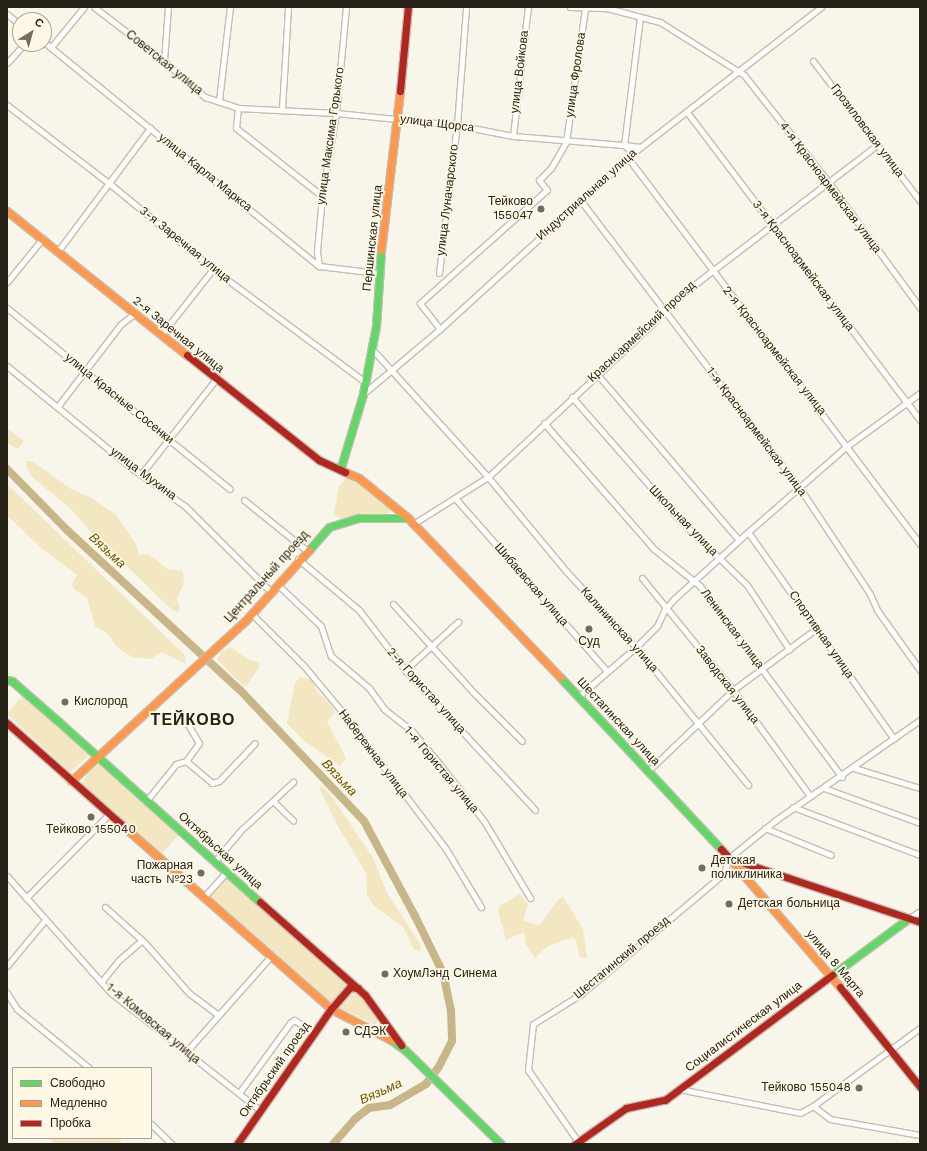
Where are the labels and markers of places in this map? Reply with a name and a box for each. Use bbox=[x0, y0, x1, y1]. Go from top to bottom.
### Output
place label: Тейково 155047 bbox=[488, 195, 533, 223]
marker: Тейково 155047 bbox=[536, 204, 546, 214]
marker: Суд bbox=[584, 624, 594, 634]
place label: Суд bbox=[578, 635, 600, 649]
place label: Кислород bbox=[74, 695, 128, 709]
marker: Кислород bbox=[59, 696, 71, 708]
marker: Тейково 155040 bbox=[86, 812, 96, 822]
place label: Тейково 155040 bbox=[46, 823, 136, 837]
place label: Детская поликлиника bbox=[711, 854, 782, 882]
place label: Пожарная часть №23 bbox=[131, 859, 193, 887]
marker: Детская поликлиника bbox=[696, 862, 708, 874]
marker: Пожарная часть №23 bbox=[196, 868, 206, 878]
place label: Детская больница bbox=[738, 897, 840, 911]
marker: Детская больница bbox=[723, 898, 735, 910]
place label: ХоумЛэнд Синема bbox=[393, 967, 497, 981]
marker: ХоумЛэнд Синема bbox=[380, 969, 390, 979]
place label: СДЭК bbox=[354, 1025, 386, 1039]
marker: СДЭК bbox=[341, 1027, 351, 1037]
place label: Тейково 155048 bbox=[761, 1081, 851, 1095]
marker: Тейково 155048 bbox=[854, 1083, 864, 1093]

